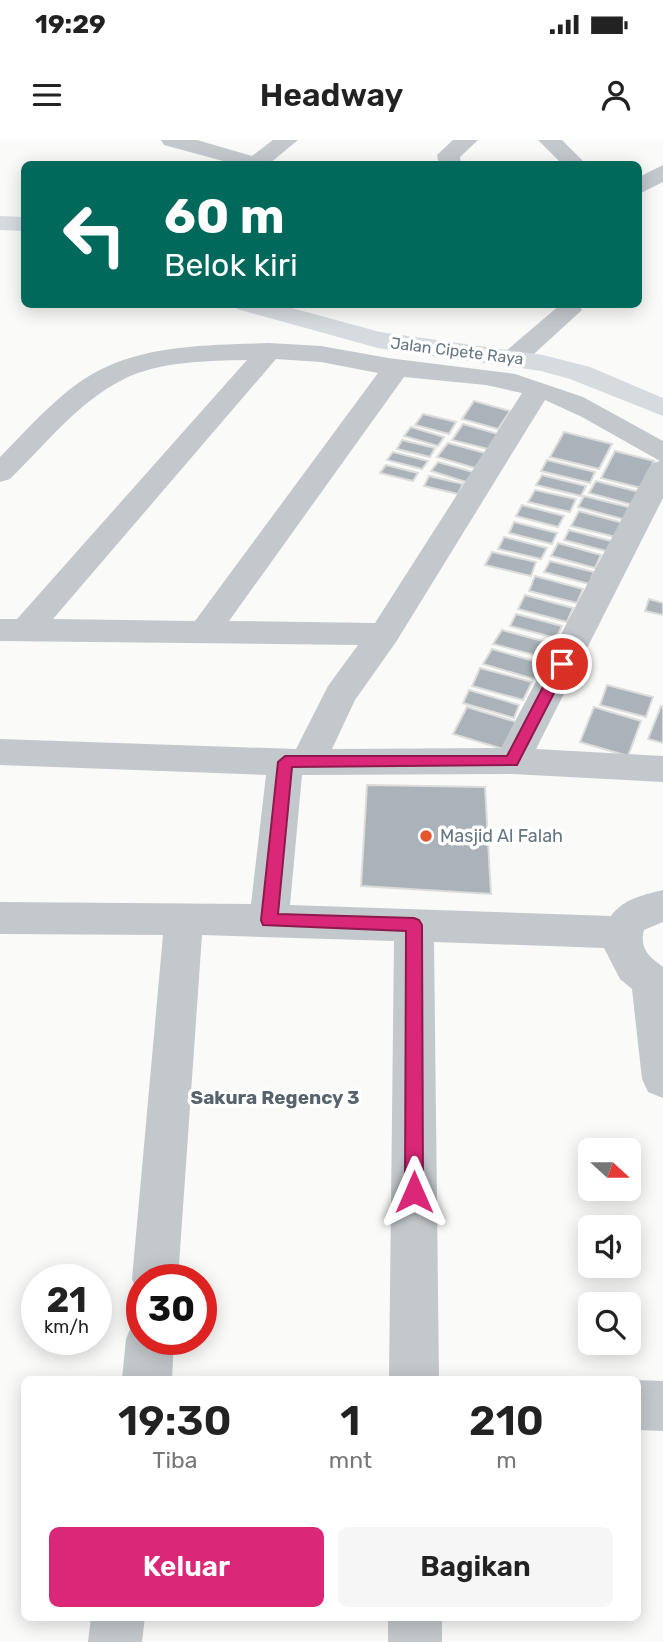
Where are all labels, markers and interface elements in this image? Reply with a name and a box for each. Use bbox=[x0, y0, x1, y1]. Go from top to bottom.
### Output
text: 19:29 bbox=[35, 9, 106, 40]
icon: menu bbox=[28, 76, 66, 114]
text: Headway bbox=[260, 76, 403, 114]
icon: person bbox=[597, 76, 635, 114]
text: 60 m bbox=[164, 187, 285, 245]
icon: left bbox=[49, 189, 140, 280]
text: Belok kiri bbox=[164, 246, 298, 284]
street label: Jalan Cipete Raya bbox=[389, 333, 525, 369]
pin bbox=[532, 634, 592, 694]
icon: arrive bbox=[543, 645, 581, 683]
place label: Masjid Al Falah bbox=[440, 825, 563, 847]
marker: Masjid Al Falah bbox=[418, 828, 434, 844]
district label: Sakura Regency 3 bbox=[191, 1086, 359, 1109]
north arrow bbox=[578, 1138, 640, 1200]
map controls bbox=[578, 1138, 641, 1355]
position arrow bbox=[377, 1155, 451, 1229]
button: sound bbox=[578, 1215, 641, 1278]
speed limit sign: 30 bbox=[126, 1264, 217, 1355]
text: 21 bbox=[46, 1279, 87, 1321]
button: search bbox=[578, 1292, 641, 1355]
text: km/h bbox=[44, 1316, 89, 1338]
text: 19:30 bbox=[118, 1396, 232, 1446]
text: 1 bbox=[340, 1396, 360, 1446]
text: 210 bbox=[469, 1396, 544, 1446]
text: Tiba bbox=[152, 1446, 197, 1474]
text: mnt bbox=[329, 1446, 372, 1474]
text: m bbox=[496, 1446, 517, 1474]
button: Keluar bbox=[49, 1527, 324, 1607]
button: Bagikan bbox=[338, 1527, 613, 1607]

